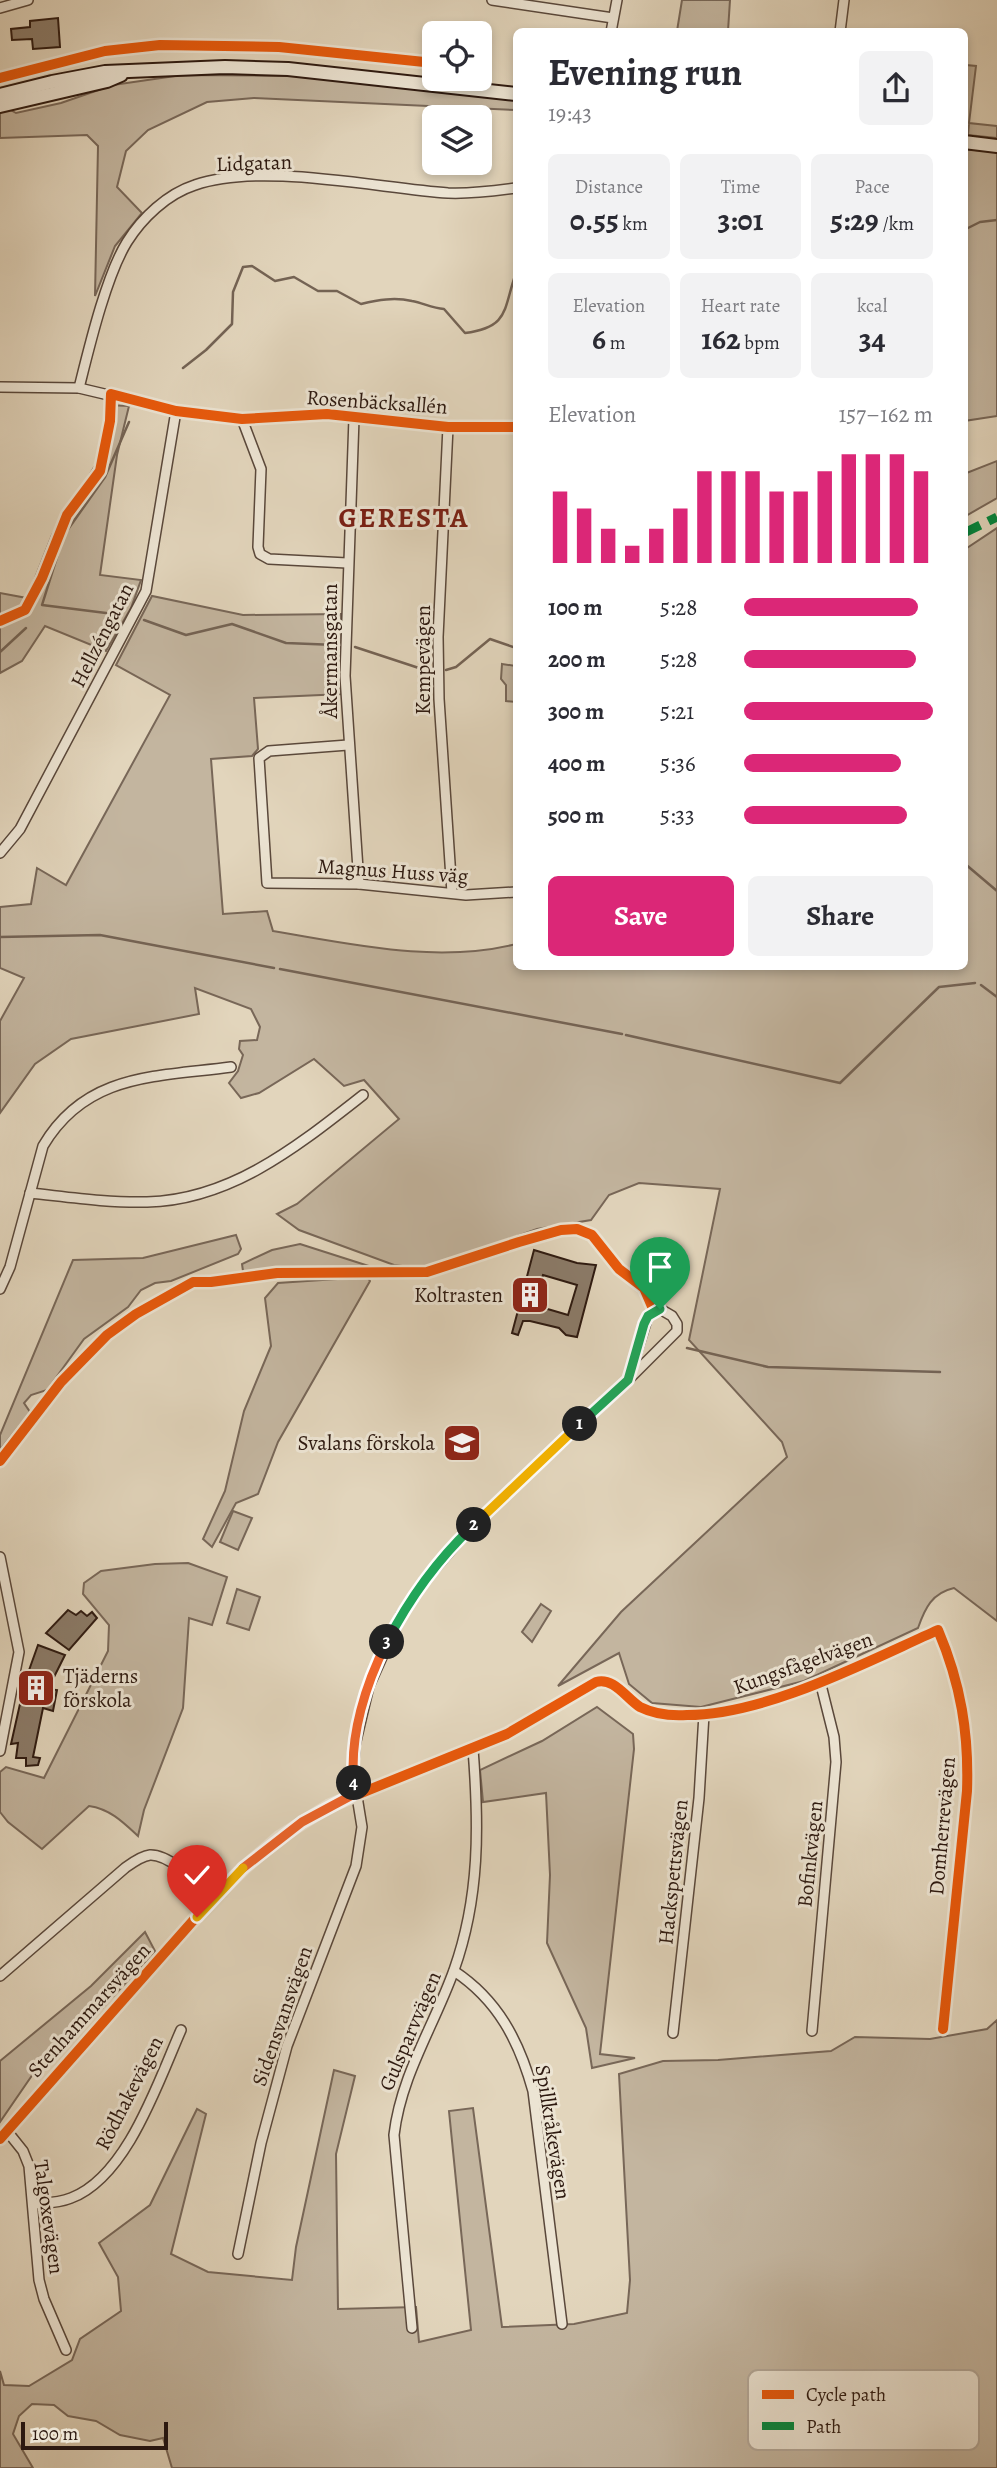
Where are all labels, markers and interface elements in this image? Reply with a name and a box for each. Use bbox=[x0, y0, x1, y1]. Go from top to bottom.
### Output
map controls bbox=[422, 21, 492, 175]
button: locate bbox=[422, 21, 492, 91]
text: Evening run bbox=[548, 46, 742, 98]
button: share bbox=[859, 51, 933, 125]
text: 19:43 bbox=[548, 98, 592, 129]
button: layers bbox=[422, 105, 492, 175]
street label: Lidgatan bbox=[215, 148, 293, 178]
text: Distance bbox=[575, 174, 643, 200]
text: Time bbox=[721, 174, 760, 200]
text: Pace bbox=[855, 174, 890, 200]
text: 0.55 bbox=[570, 200, 619, 240]
text: 3:01 bbox=[718, 200, 763, 240]
text: 5:29 bbox=[830, 200, 879, 240]
text: km bbox=[619, 211, 648, 237]
text: /km bbox=[879, 211, 914, 237]
text: Elevation bbox=[572, 293, 645, 319]
text: Heart rate bbox=[701, 293, 780, 319]
text: kcal bbox=[857, 293, 887, 319]
text: 6 bbox=[592, 319, 606, 359]
text: 162 bbox=[701, 319, 740, 359]
text: 34 bbox=[859, 319, 886, 359]
text: m bbox=[606, 330, 626, 356]
text: bpm bbox=[740, 330, 780, 356]
street label: Rosenbäcksallén bbox=[306, 383, 448, 421]
text: Elevation bbox=[548, 399, 636, 430]
text: 157–162 m bbox=[838, 399, 933, 430]
district label: GERESTA bbox=[338, 499, 470, 537]
street label: Hellzéngatan bbox=[64, 578, 140, 692]
street label: Åkermansgatan bbox=[316, 584, 344, 719]
text: 100 m bbox=[548, 592, 603, 623]
text: 5:28 bbox=[660, 592, 697, 623]
street label: Kempevägen bbox=[409, 605, 437, 715]
text: 200 m bbox=[548, 644, 606, 675]
text: 5:28 bbox=[660, 644, 697, 675]
text: 300 m bbox=[548, 696, 604, 727]
text: 5:21 bbox=[660, 696, 694, 727]
text: 400 m bbox=[548, 748, 605, 779]
text: 5:36 bbox=[660, 748, 696, 779]
text: 500 m bbox=[548, 800, 604, 831]
text: 5:33 bbox=[660, 800, 695, 831]
street label: Magnus Huss väg bbox=[317, 852, 470, 890]
button: Save bbox=[548, 876, 734, 956]
button: Share bbox=[748, 876, 933, 956]
pin bbox=[630, 1237, 690, 1309]
icon: arrive bbox=[641, 1248, 679, 1286]
building icon: Koltrasten bbox=[509, 1274, 551, 1316]
place label: Koltrasten bbox=[414, 1281, 503, 1309]
pin: 1 bbox=[562, 1406, 598, 1442]
text: 1 bbox=[576, 1410, 583, 1436]
school or university icon: Svalans förskola bbox=[441, 1422, 483, 1464]
place label: Svalans förskola bbox=[298, 1429, 435, 1457]
pin: 2 bbox=[456, 1508, 491, 1542]
text: 2 bbox=[469, 1511, 478, 1537]
pin: 3 bbox=[370, 1624, 404, 1660]
street label: Kungsfågelvägen bbox=[729, 1625, 877, 1701]
text: 3 bbox=[382, 1628, 391, 1654]
place label: Tjäderns förskola bbox=[63, 1662, 138, 1714]
building icon: Tjäderns förskola bbox=[15, 1667, 57, 1709]
street label: Domherrevägen bbox=[922, 1756, 962, 1896]
pin: 4 bbox=[336, 1766, 372, 1800]
text: 4 bbox=[349, 1769, 358, 1795]
street label: Hackspettsvägen bbox=[651, 1798, 695, 1946]
street label: Bofinkvägen bbox=[790, 1799, 830, 1909]
pin bbox=[167, 1845, 227, 1917]
icon: check bbox=[178, 1856, 216, 1894]
street label: Stenhammarsvägen bbox=[21, 1937, 157, 2083]
street label: Sidensvansvägen bbox=[245, 1942, 319, 2090]
street label: Gulsparvvägen bbox=[372, 1967, 448, 2095]
street label: Rödhakevägen bbox=[88, 2031, 170, 2155]
street label: Spillkråkevägen bbox=[529, 2063, 577, 2201]
street label: Talgoxevägen bbox=[27, 2158, 71, 2276]
legend bbox=[748, 2370, 979, 2450]
text: Cycle path bbox=[806, 2382, 886, 2408]
text: Path bbox=[806, 2414, 841, 2440]
scale bar bbox=[21, 2419, 168, 2451]
text: 100 m bbox=[32, 2421, 78, 2447]

